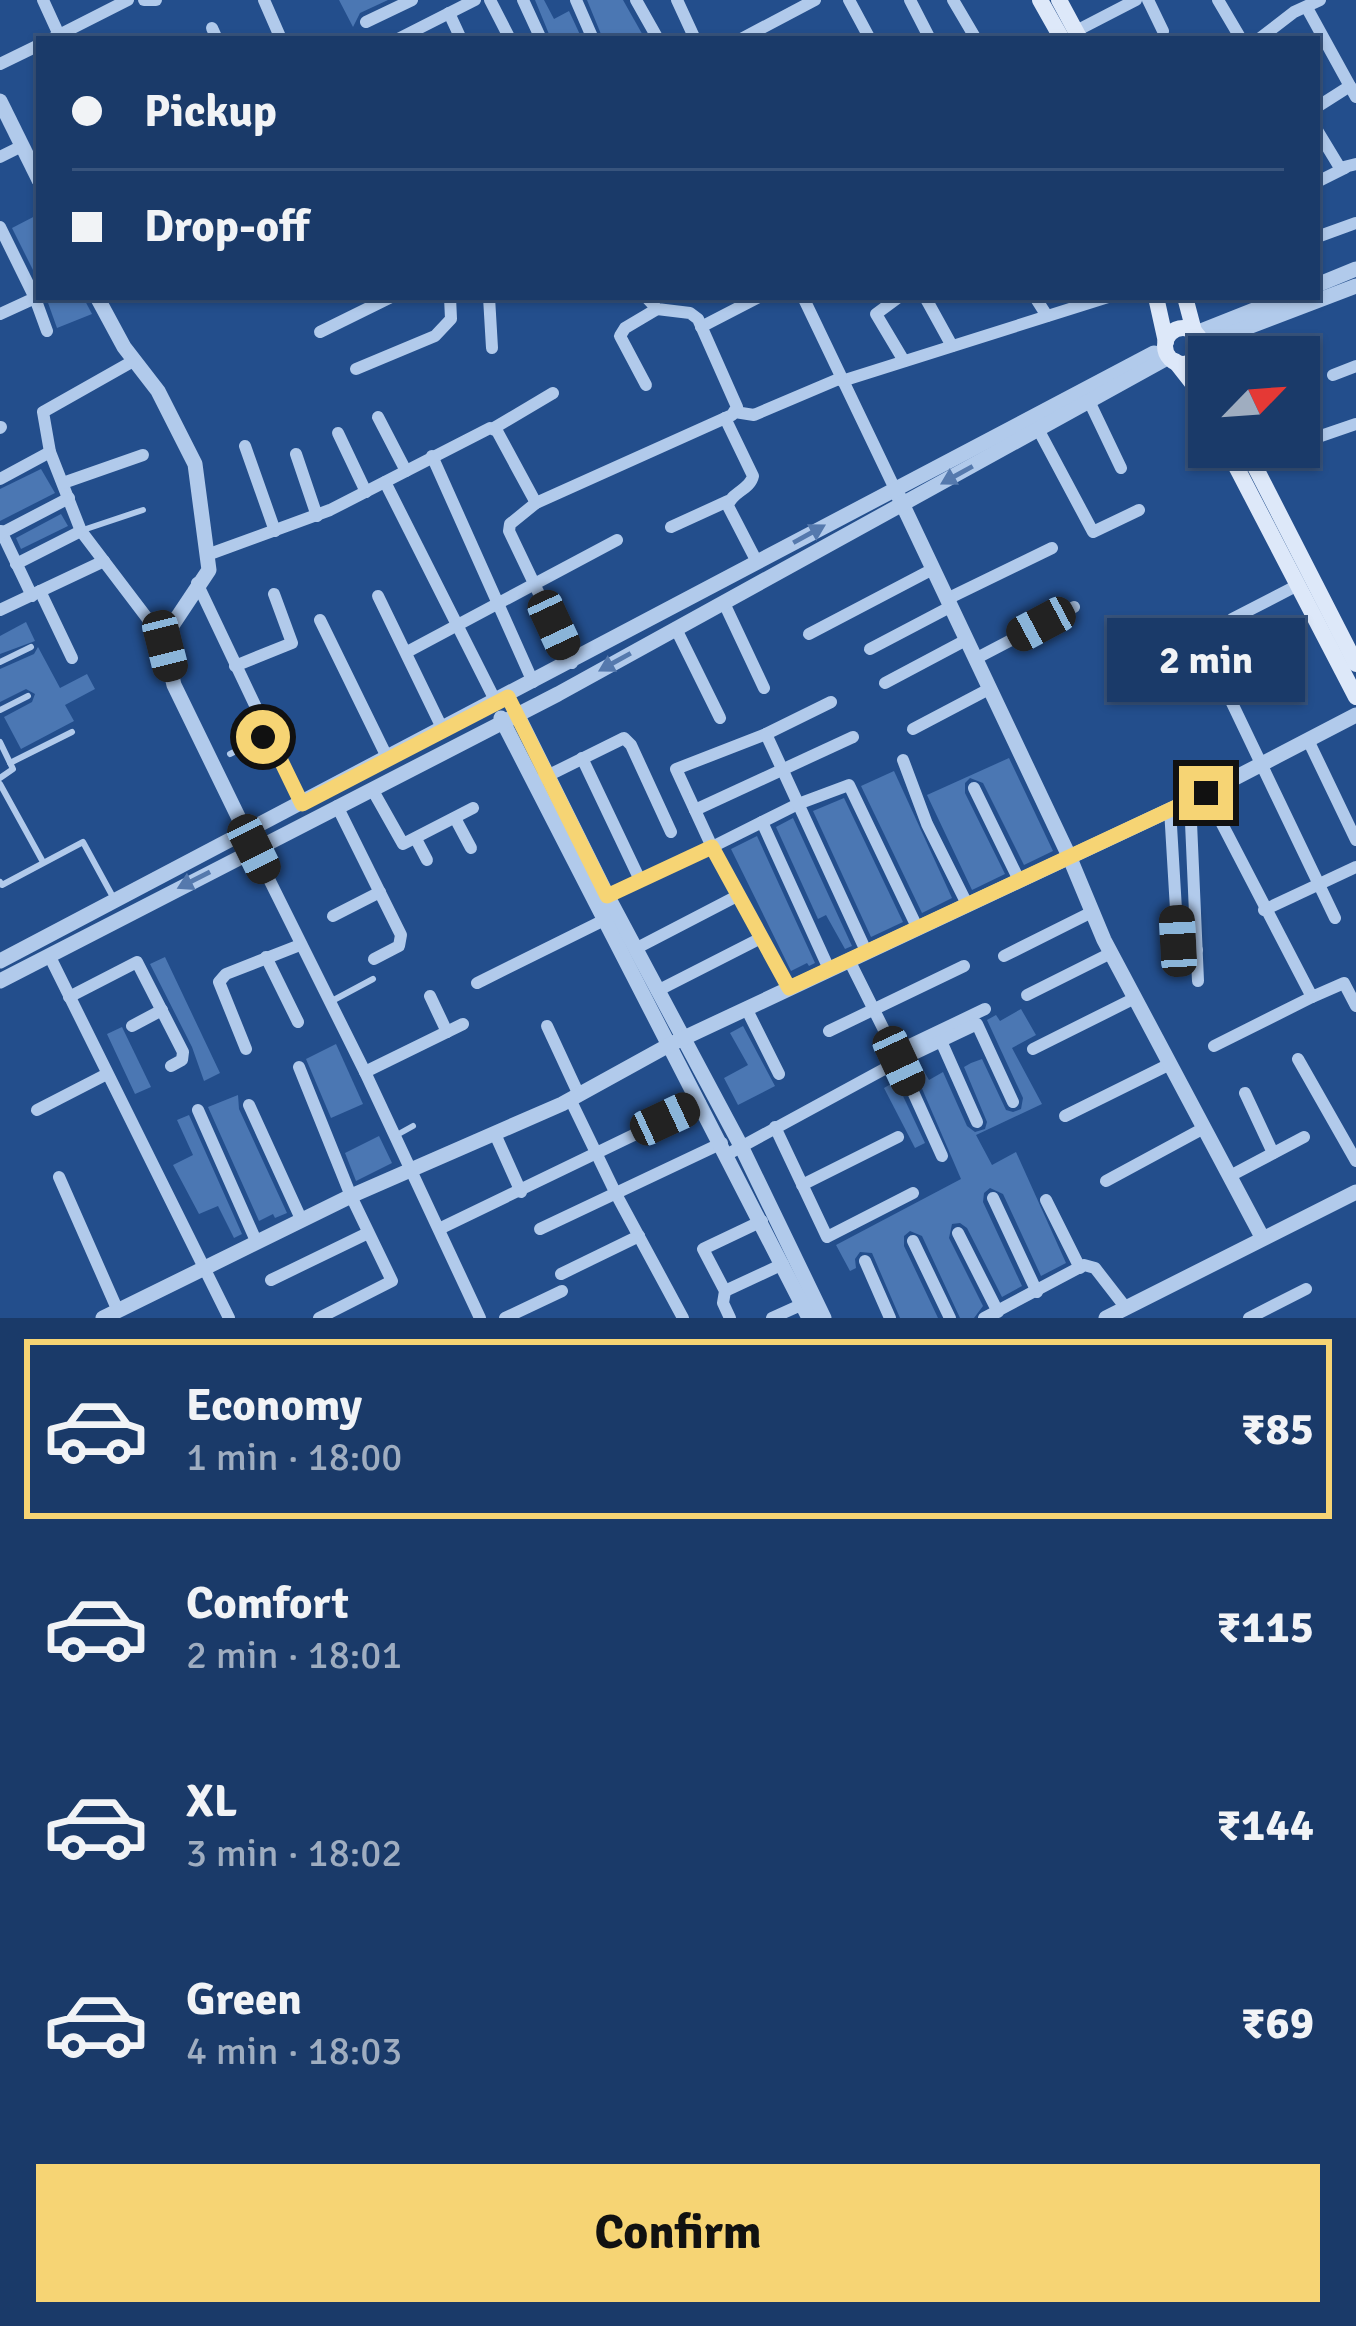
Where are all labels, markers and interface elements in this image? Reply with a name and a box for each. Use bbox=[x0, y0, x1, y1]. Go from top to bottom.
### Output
text: Pickup bbox=[144, 84, 277, 139]
text: Drop-off bbox=[144, 199, 309, 254]
north arrow bbox=[1188, 336, 1320, 468]
map controls bbox=[1188, 336, 1320, 468]
one-way arrow bbox=[940, 463, 974, 484]
one-way arrow bbox=[791, 524, 826, 545]
car bbox=[522, 585, 586, 665]
car bbox=[1001, 591, 1081, 657]
car bbox=[139, 607, 191, 685]
callout: 2 min bbox=[1107, 619, 1305, 703]
text: 2 min bbox=[1159, 636, 1253, 684]
one-way arrow bbox=[598, 651, 632, 672]
route start bbox=[236, 710, 290, 764]
route end bbox=[1179, 766, 1233, 820]
car bbox=[222, 809, 286, 889]
one-way arrow bbox=[177, 870, 211, 890]
car bbox=[1158, 904, 1198, 978]
car bbox=[867, 1021, 931, 1101]
car bbox=[625, 1087, 705, 1151]
icon: car bbox=[42, 1375, 150, 1483]
text: Economy bbox=[186, 1378, 362, 1433]
text: ₹85 bbox=[1241, 1402, 1314, 1457]
text: 1 min · 18:00 bbox=[186, 1433, 402, 1481]
icon: car bbox=[42, 1573, 150, 1681]
text: Comfort bbox=[186, 1576, 349, 1631]
text: ₹115 bbox=[1217, 1600, 1314, 1655]
text: 2 min · 18:01 bbox=[186, 1631, 402, 1679]
icon: car bbox=[42, 1771, 150, 1879]
text: XL bbox=[186, 1774, 237, 1829]
text: ₹144 bbox=[1217, 1798, 1314, 1853]
text: 3 min · 18:02 bbox=[186, 1829, 402, 1877]
icon: car bbox=[42, 1969, 150, 2077]
text: Green bbox=[186, 1972, 302, 2027]
text: ₹69 bbox=[1241, 1996, 1314, 2051]
text: 4 min · 18:03 bbox=[186, 2027, 402, 2075]
button: Confirm bbox=[36, 2164, 1320, 2302]

